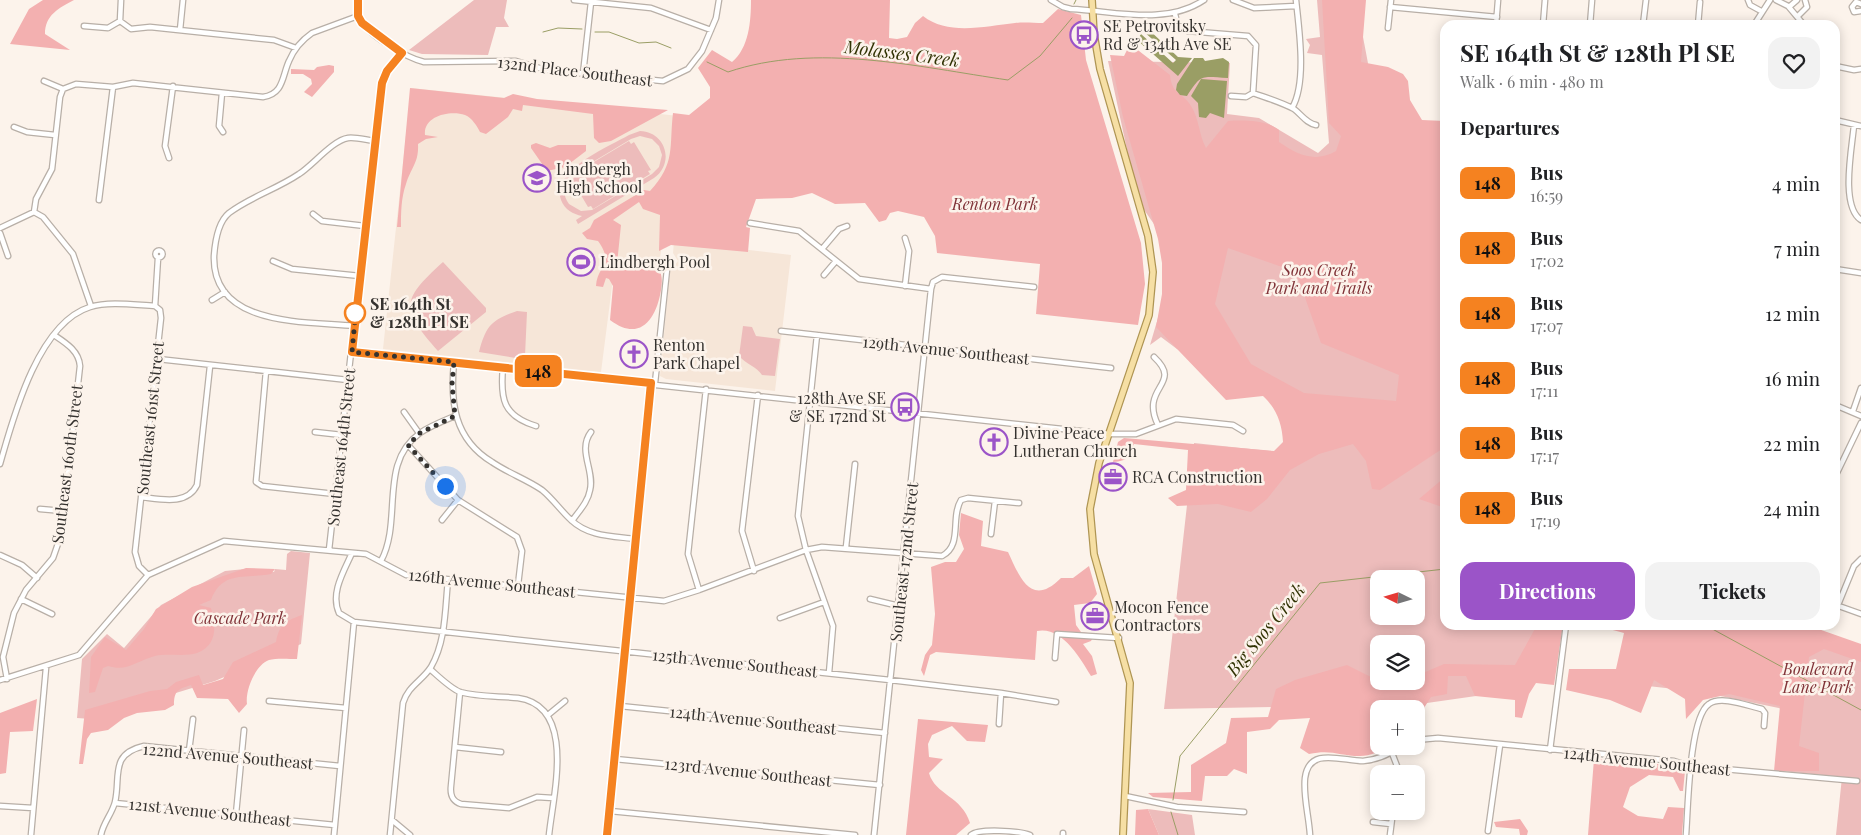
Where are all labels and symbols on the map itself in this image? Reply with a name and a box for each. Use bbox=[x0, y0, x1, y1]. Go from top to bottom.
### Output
place label: SE Petrovitsky Rd & 134th Ave SE bbox=[1103, 15, 1232, 54]
bus stop icon: SE Petrovitsky Rd & 134th Ave SE bbox=[1069, 20, 1099, 50]
water label: Molasses Creek bbox=[842, 34, 961, 72]
street label: 132nd Place Southeast bbox=[497, 51, 654, 90]
place label: Lindbergh High School bbox=[556, 158, 643, 197]
school or university icon: Lindbergh High School bbox=[522, 163, 552, 193]
park label: Renton Park bbox=[951, 193, 1038, 214]
sports icon: Lindbergh Pool bbox=[566, 247, 596, 277]
place label: Lindbergh Pool bbox=[600, 251, 711, 272]
park label: Soos Creek Park and Trails bbox=[1265, 259, 1372, 298]
place label: SE 164th St & 128th Pl SE bbox=[370, 293, 469, 332]
marker: SE 164th St & 128th Pl SE bbox=[344, 302, 366, 324]
street label: 129th Avenue Southeast bbox=[862, 330, 1031, 369]
place label: Renton Park Chapel bbox=[653, 334, 740, 373]
church icon: Renton Park Chapel bbox=[619, 339, 649, 369]
street label: Southeast 161st Street bbox=[131, 340, 168, 496]
line badge: 148 bbox=[509, 355, 567, 387]
street label: Southeast 164th Street bbox=[322, 367, 359, 527]
street label: Southeast 160th Street bbox=[46, 383, 87, 545]
place label: 128th Ave SE & SE 172nd St bbox=[789, 387, 886, 426]
bus stop icon: 128th Ave SE & SE 172nd St bbox=[890, 392, 920, 422]
place label: Divine Peace Lutheran Church bbox=[1013, 422, 1138, 461]
church icon: Divine Peace Lutheran Church bbox=[979, 427, 1009, 457]
office icon: RCA Construction bbox=[1098, 462, 1128, 492]
place label: RCA Construction bbox=[1132, 466, 1263, 487]
your location bbox=[433, 474, 458, 499]
street label: Southeast 172nd Street bbox=[885, 481, 922, 643]
street label: 126th Avenue Southeast bbox=[408, 563, 577, 602]
north arrow bbox=[1370, 570, 1425, 625]
water label: Big Soos Creek bbox=[1220, 578, 1310, 681]
place label: Mocon Fence Contractors bbox=[1114, 596, 1209, 635]
office icon: Mocon Fence Contractors bbox=[1080, 601, 1110, 631]
park label: Cascade Park bbox=[194, 607, 286, 628]
street label: 125th Avenue Southeast bbox=[651, 643, 819, 682]
park label: Boulevard Lane Park bbox=[1782, 658, 1855, 697]
street label: 124th Avenue Southeast bbox=[669, 700, 838, 739]
street label: 122nd Avenue Southeast bbox=[142, 738, 314, 773]
street label: 124th Avenue Southeast bbox=[1563, 741, 1732, 780]
street label: 123rd Avenue Southeast bbox=[664, 752, 833, 791]
street label: 121st Avenue Southeast bbox=[128, 793, 292, 830]

